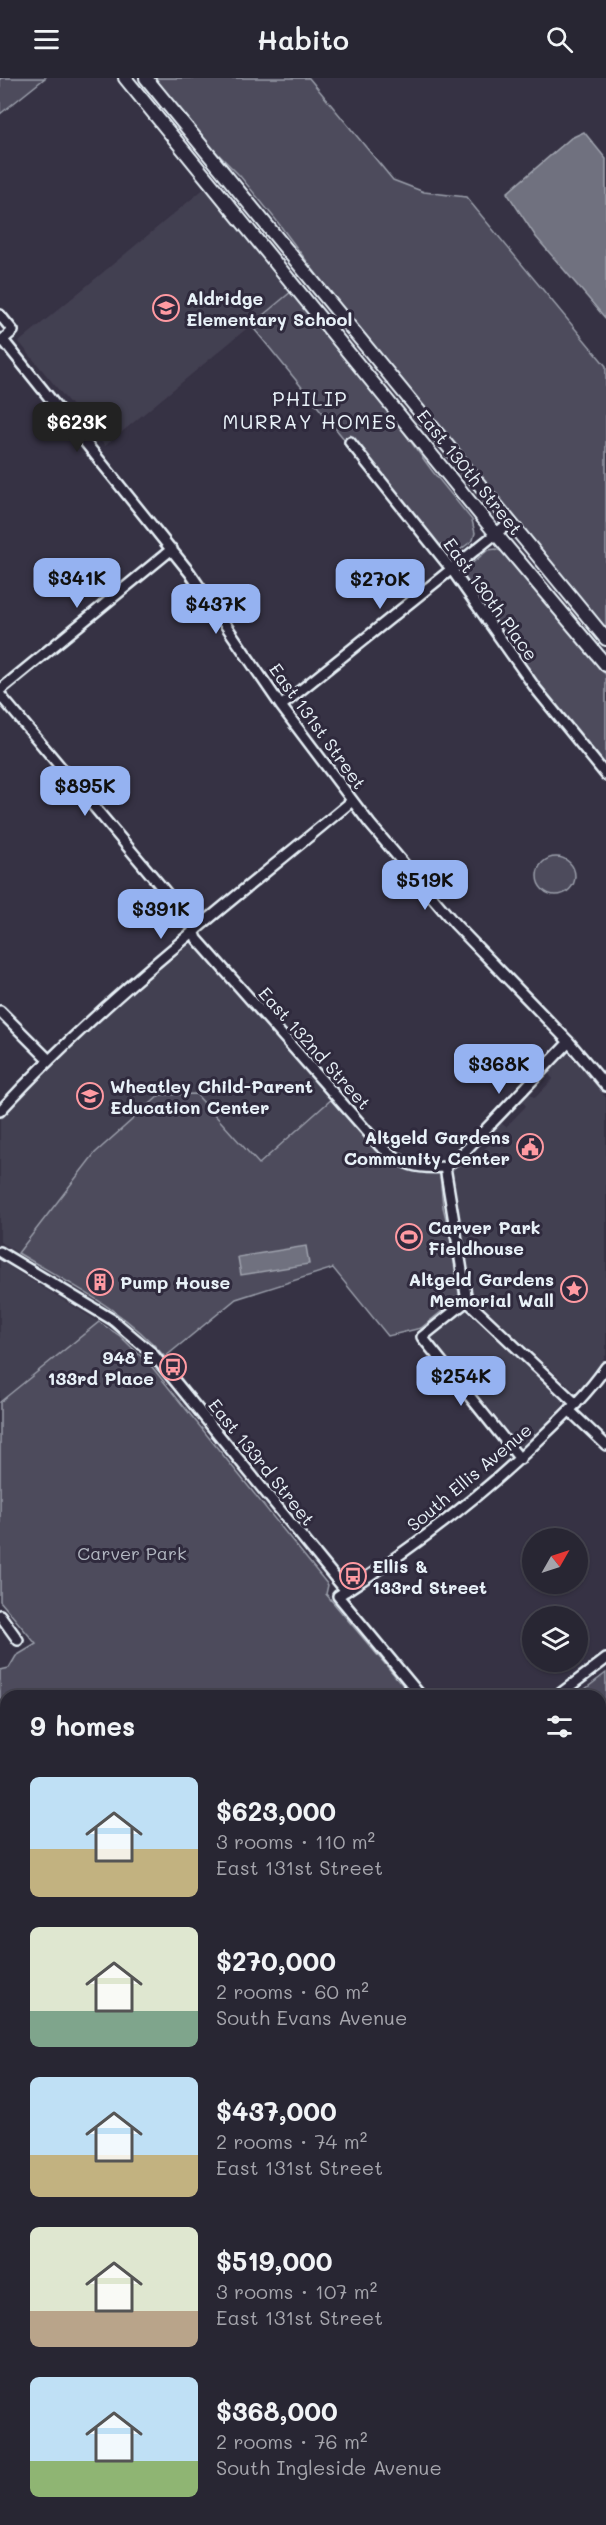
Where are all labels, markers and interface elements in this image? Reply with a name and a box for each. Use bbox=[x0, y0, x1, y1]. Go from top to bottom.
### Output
text: Habito bbox=[257, 22, 349, 57]
icon: menu bbox=[30, 23, 63, 56]
icon: search bbox=[543, 23, 576, 56]
place label: Aldridge Elementary School bbox=[186, 286, 352, 331]
school or university icon: Aldridge Elementary School bbox=[151, 293, 181, 323]
district label: PHILIP MURRAY HOMES bbox=[222, 385, 398, 434]
pin: $623K bbox=[35, 402, 119, 453]
street label: East 130th Street bbox=[412, 404, 528, 540]
text: $623K bbox=[47, 408, 107, 434]
street label: East 130th Place bbox=[438, 533, 544, 665]
pin: $341K bbox=[35, 558, 119, 609]
pin: $270K bbox=[338, 559, 422, 610]
text: $341K bbox=[47, 564, 107, 590]
text: $270K bbox=[350, 565, 410, 591]
pin: $437K bbox=[174, 584, 258, 635]
text: $437K bbox=[185, 590, 247, 616]
street label: East 131st Street bbox=[264, 658, 372, 794]
pin: $895K bbox=[43, 766, 127, 817]
text: $895K bbox=[54, 772, 116, 798]
pin: $519K bbox=[383, 860, 467, 911]
text: $519K bbox=[396, 866, 454, 892]
pin: $391K bbox=[119, 889, 203, 940]
text: $391K bbox=[132, 895, 190, 921]
street label: East 132nd Street bbox=[254, 982, 376, 1114]
pin: $368K bbox=[457, 1044, 541, 1095]
text: $368K bbox=[468, 1050, 530, 1076]
place label: Wheatley Child-Parent Education Center bbox=[110, 1074, 313, 1119]
school or university icon: Wheatley Child-Parent Education Center bbox=[75, 1081, 105, 1111]
place label: Altgeld Gardens Community Center bbox=[344, 1125, 510, 1170]
public building icon: Altgeld Gardens Community Center bbox=[515, 1132, 545, 1162]
place label: Carver Park Fieldhouse bbox=[428, 1215, 541, 1260]
sports icon: Carver Park Fieldhouse bbox=[394, 1222, 424, 1252]
building icon: Pump House bbox=[85, 1267, 115, 1297]
place label: Altgeld Gardens Memorial Wall bbox=[409, 1267, 554, 1312]
place label: Pump House bbox=[120, 1270, 231, 1294]
place icon: Altgeld Gardens Memorial Wall bbox=[559, 1274, 589, 1304]
place label: 948 E 133rd Place bbox=[47, 1345, 154, 1390]
bus stop icon: 948 E 133rd Place bbox=[158, 1352, 188, 1382]
pin: $254K bbox=[419, 1356, 503, 1407]
text: $254K bbox=[430, 1362, 492, 1388]
street label: East 133rd Street bbox=[203, 1394, 321, 1530]
street label: South Ellis Avenue bbox=[401, 1418, 537, 1536]
north arrow bbox=[522, 1528, 588, 1594]
map controls bbox=[522, 1528, 588, 1672]
park label: Carver Park bbox=[77, 1541, 187, 1565]
place label: Ellis & 133rd Street bbox=[372, 1554, 487, 1599]
bus stop icon: Ellis & 133rd Street bbox=[338, 1561, 368, 1591]
button: layers bbox=[522, 1606, 588, 1672]
text: 9 homes bbox=[30, 1709, 135, 1743]
icon: filters bbox=[543, 1710, 576, 1743]
text: $623,000 bbox=[216, 1794, 336, 1828]
icon: home bbox=[78, 1801, 150, 1873]
text: 3 rooms · 110 m² bbox=[216, 1828, 375, 1854]
text: East 131st Street bbox=[216, 1854, 383, 1880]
text: $270,000 bbox=[216, 1944, 336, 1978]
icon: home bbox=[78, 1951, 150, 2023]
text: 2 rooms · 60 m² bbox=[216, 1978, 369, 2004]
text: South Evans Avenue bbox=[216, 2004, 407, 2030]
text: $437,000 bbox=[216, 2094, 337, 2128]
icon: home bbox=[78, 2101, 150, 2173]
text: 2 rooms · 74 m² bbox=[216, 2128, 367, 2154]
text: East 131st Street bbox=[216, 2154, 383, 2180]
text: $519,000 bbox=[216, 2244, 333, 2278]
icon: home bbox=[78, 2251, 150, 2323]
text: 3 rooms · 107 m² bbox=[216, 2278, 377, 2304]
text: East 131st Street bbox=[216, 2304, 383, 2330]
text: $368,000 bbox=[216, 2394, 338, 2428]
icon: home bbox=[78, 2401, 150, 2473]
text: 2 rooms · 76 m² bbox=[216, 2428, 368, 2454]
text: South Ingleside Avenue bbox=[216, 2454, 442, 2480]

